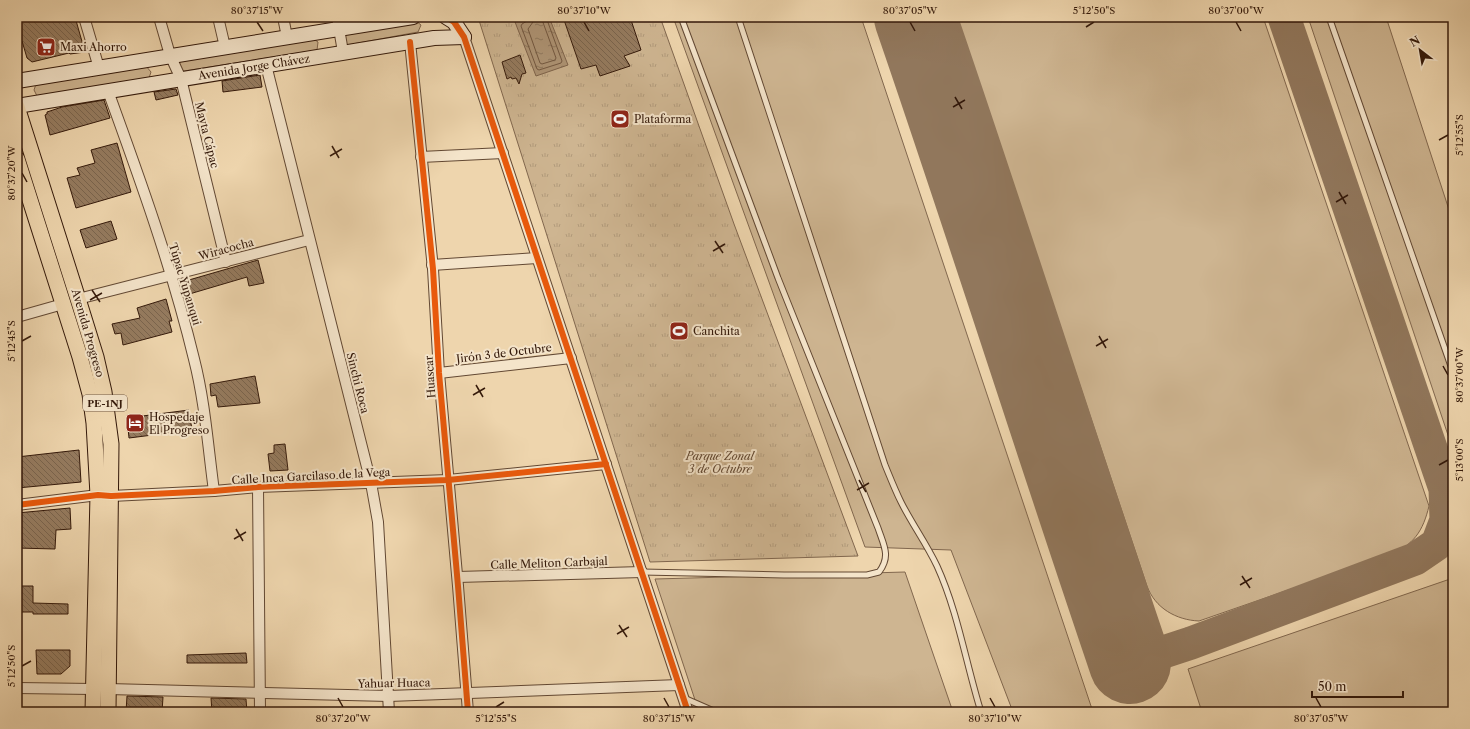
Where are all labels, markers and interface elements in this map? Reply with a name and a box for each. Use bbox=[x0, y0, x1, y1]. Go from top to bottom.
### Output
text: 80°37'15"W bbox=[231, 4, 284, 17]
text: 80°37'10"W bbox=[557, 4, 612, 17]
text: 80°37'05"W bbox=[883, 4, 938, 17]
text: 5°12'50"S bbox=[1073, 4, 1115, 17]
text: 80°37'00"W bbox=[1208, 4, 1265, 17]
north arrow bbox=[1400, 30, 1440, 70]
text: N bbox=[1407, 33, 1423, 50]
supermarket icon: Maxi Ahorro bbox=[35, 36, 57, 58]
place label: Maxi Ahorro bbox=[60, 40, 127, 54]
street label: Avenida Jorge Chávez bbox=[196, 51, 311, 83]
street label: Mayta Cápac bbox=[192, 100, 222, 170]
sports icon: Plataforma bbox=[609, 108, 631, 130]
place label: Plataforma bbox=[634, 112, 691, 126]
text: 5°12'55"S bbox=[1453, 114, 1466, 156]
text: 80°37'20"W bbox=[5, 144, 18, 200]
street label: Wiracocha bbox=[196, 235, 255, 263]
street label: Túpac Yupanqui bbox=[166, 241, 204, 327]
street label: Avenida Progreso bbox=[68, 286, 107, 379]
text: 5°12'45"S bbox=[5, 320, 18, 362]
sports icon: Canchita bbox=[668, 320, 690, 342]
place label: Canchita bbox=[693, 324, 740, 338]
street label: Jirón 3 de Octubre bbox=[454, 340, 552, 366]
text: 80°37'00"W bbox=[1453, 346, 1466, 403]
street label: Sinchi Roca bbox=[344, 351, 372, 415]
street label: Huascar bbox=[421, 355, 438, 399]
road number: PE-1NJ bbox=[83, 395, 127, 411]
place label: Hospedaje El Progreso bbox=[149, 410, 210, 437]
hotel icon: Hospedaje El Progreso bbox=[124, 412, 146, 434]
text: 5°13'00"S bbox=[1453, 439, 1466, 481]
park label: Parque Zonal 3 de Octubre bbox=[685, 449, 756, 476]
street label: Calle Inca Garcilaso de la Vega bbox=[231, 465, 391, 487]
street label: Calle Meliton Carbajal bbox=[490, 554, 609, 572]
text: 5°12'50"S bbox=[5, 645, 18, 687]
scale bar bbox=[1312, 673, 1403, 699]
street label: Yahuar Huaca bbox=[357, 675, 431, 691]
text: 50 m bbox=[1318, 679, 1347, 694]
text: 80°37'20"W bbox=[316, 712, 372, 725]
text: 5°12'55"S bbox=[475, 712, 517, 725]
text: 80°37'15"W bbox=[643, 712, 696, 725]
text: 80°37'10"W bbox=[968, 712, 1023, 725]
text: 80°37'05"W bbox=[1294, 712, 1349, 725]

